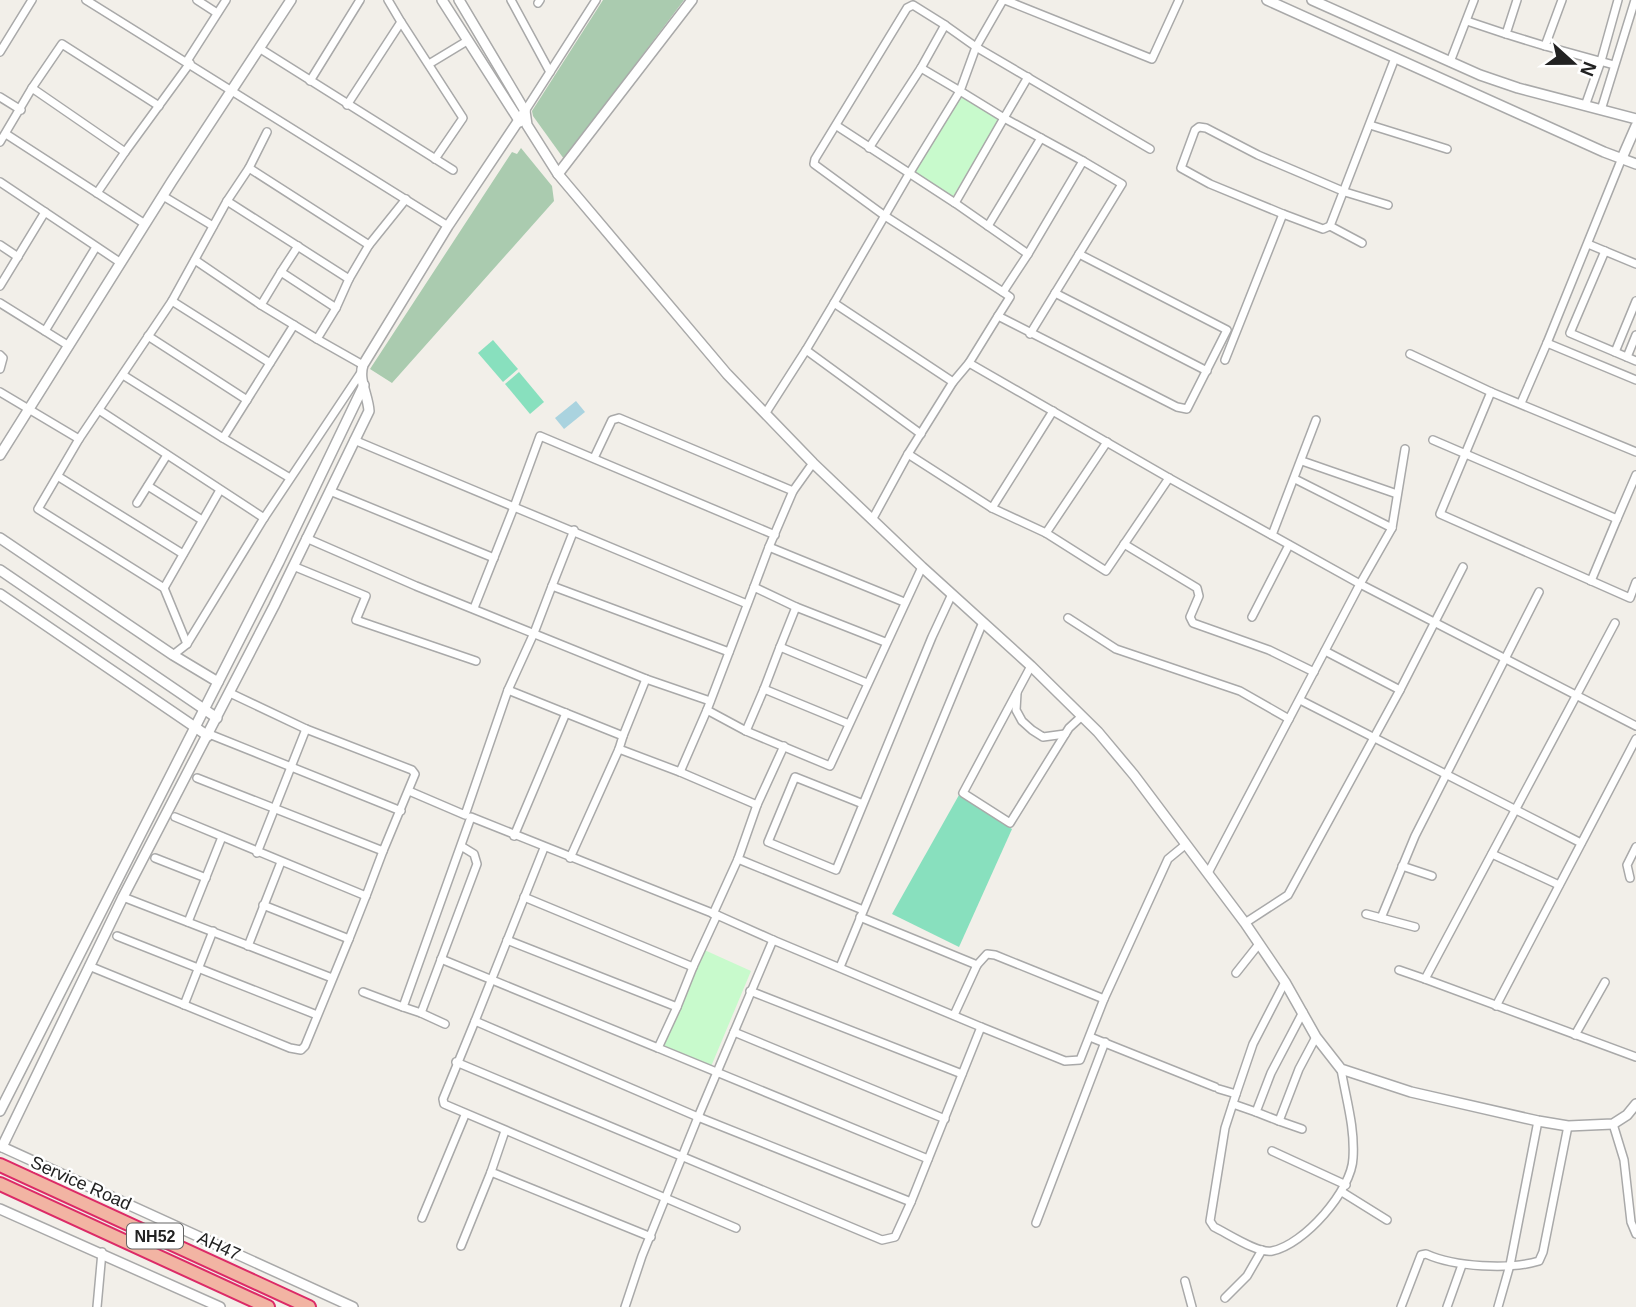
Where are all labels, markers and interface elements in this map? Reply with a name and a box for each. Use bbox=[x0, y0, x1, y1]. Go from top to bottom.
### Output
north arrow bbox=[1538, 28, 1608, 98]
text: N bbox=[1576, 59, 1601, 79]
street label: Service Road bbox=[28, 1152, 134, 1214]
road number: NH52 bbox=[127, 1224, 183, 1248]
street label: AH47 bbox=[194, 1227, 244, 1265]

